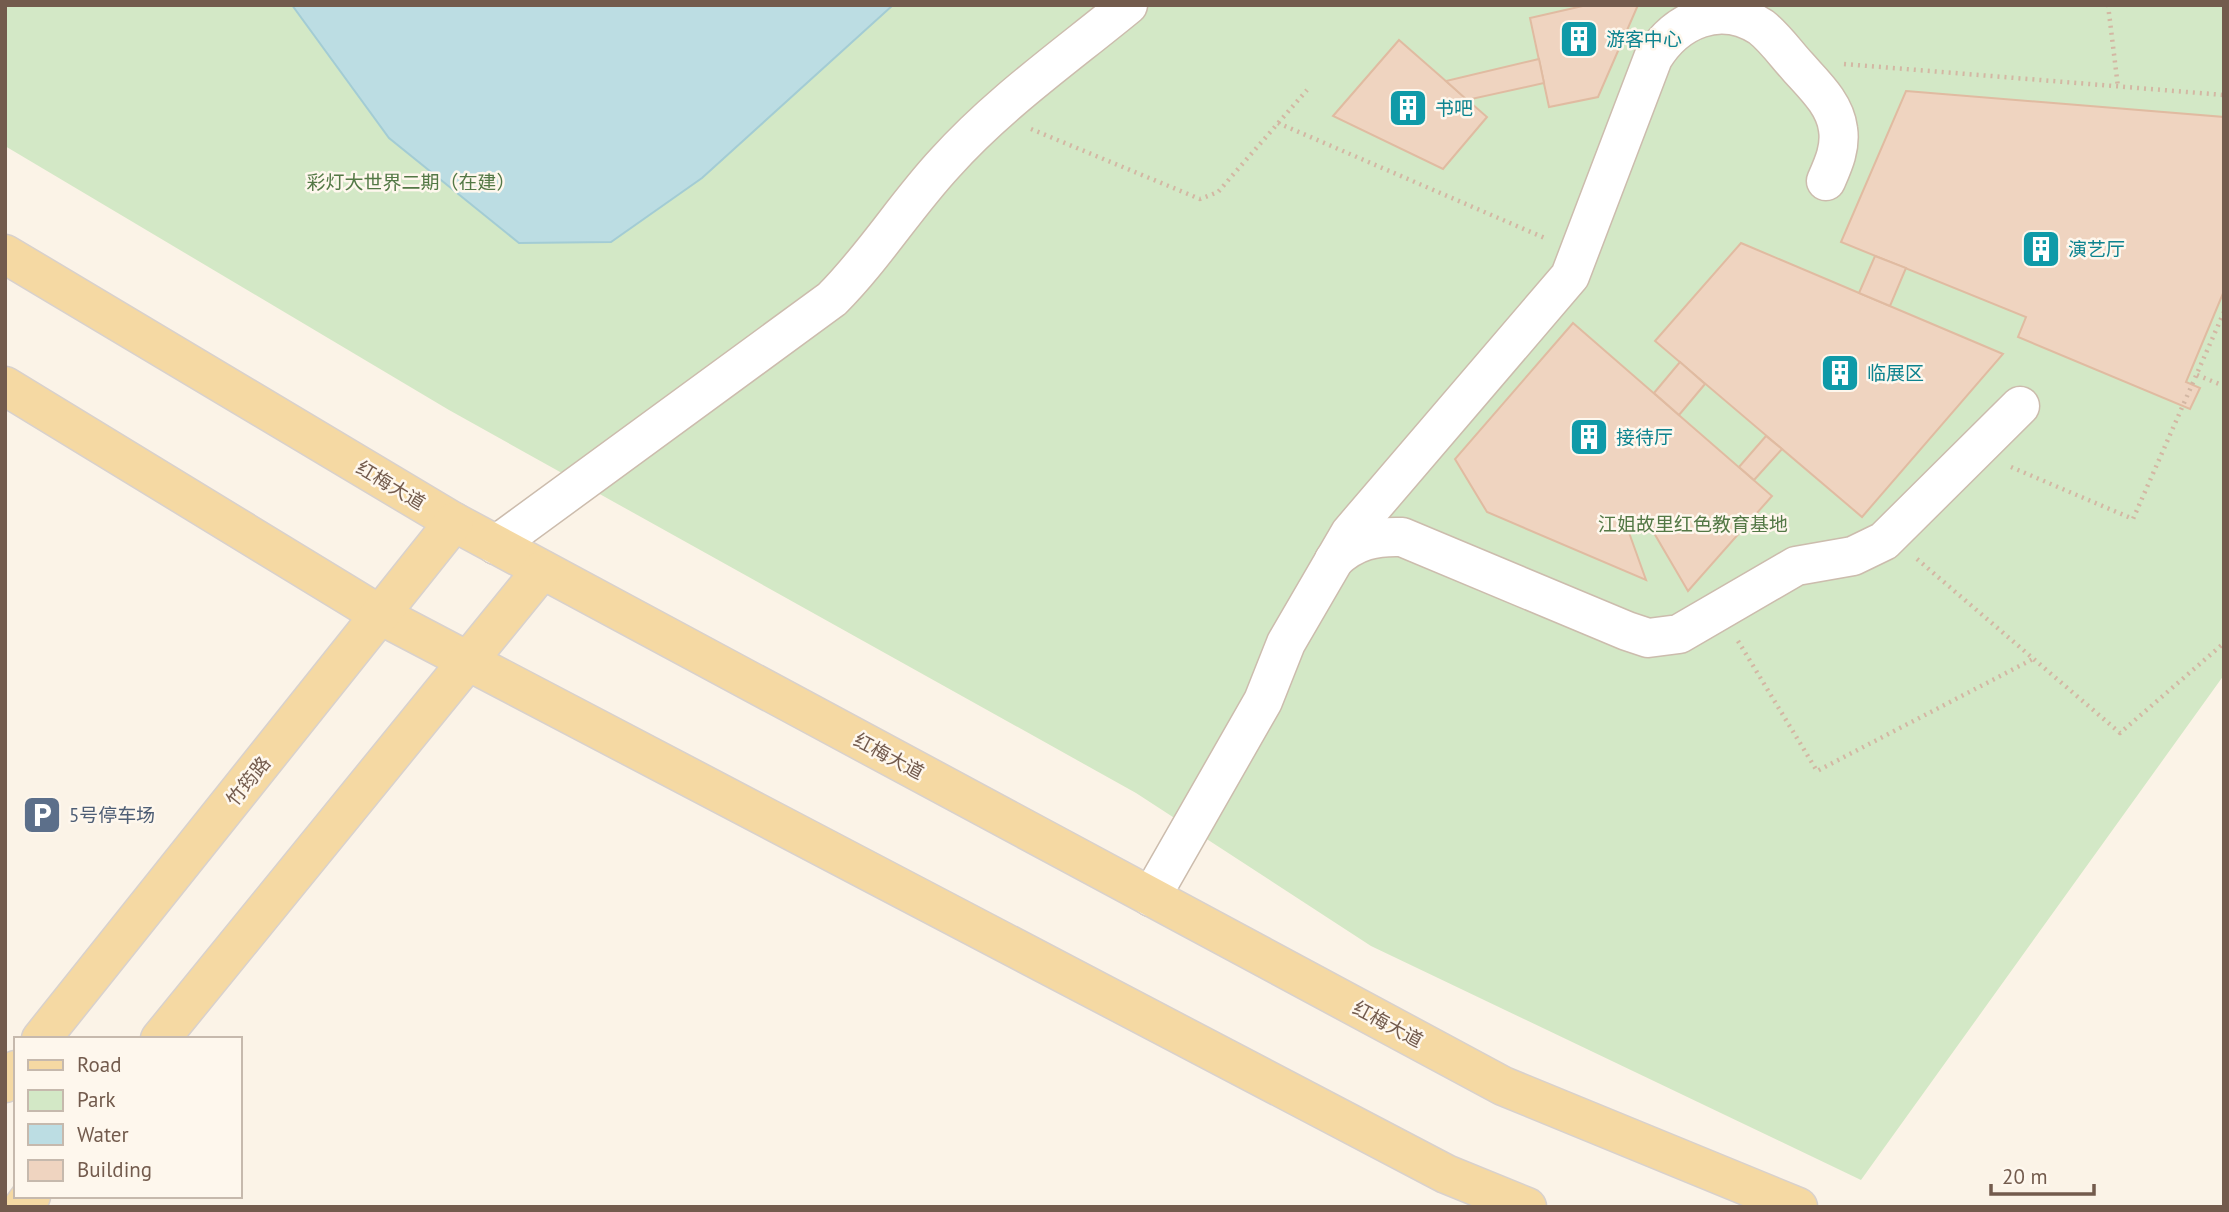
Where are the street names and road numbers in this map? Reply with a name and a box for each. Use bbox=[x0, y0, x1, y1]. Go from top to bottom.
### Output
street label: 红梅大道 bbox=[352, 455, 430, 515]
street label: 红梅大道 bbox=[850, 728, 928, 784]
street label: 竹筠路 bbox=[221, 751, 275, 811]
street label: 红梅大道 bbox=[1349, 996, 1427, 1052]

